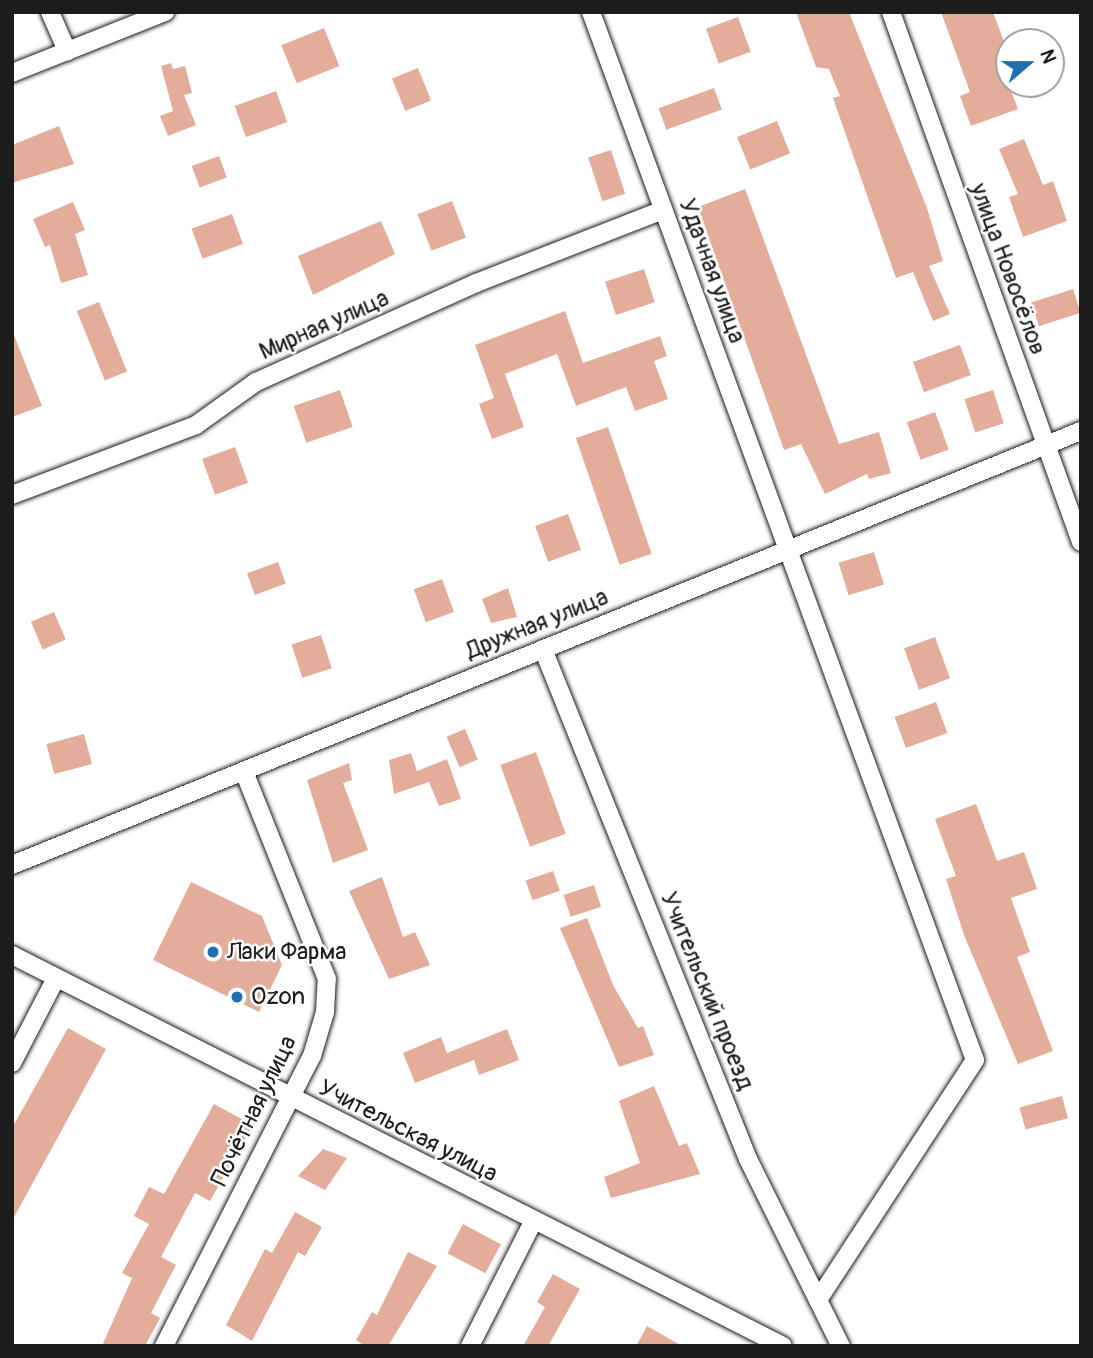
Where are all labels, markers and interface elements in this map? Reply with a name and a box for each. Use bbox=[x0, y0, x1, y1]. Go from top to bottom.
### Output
north arrow bbox=[995, 28, 1065, 98]
text: N bbox=[1034, 46, 1061, 67]
street label: улица Новосёлов bbox=[964, 179, 1052, 359]
street label: Удачная улица bbox=[673, 195, 751, 347]
street label: Мирная улица bbox=[255, 284, 393, 366]
street label: Дружная улица bbox=[462, 582, 612, 666]
street label: Учительский проезд bbox=[654, 888, 760, 1094]
place label: Лаки Фарма bbox=[227, 938, 346, 966]
marker: Лаки Фарма bbox=[205, 944, 221, 960]
place label: Ozon bbox=[251, 983, 305, 1011]
marker: Ozon bbox=[229, 989, 245, 1005]
street label: Почётная улица bbox=[205, 1031, 303, 1191]
street label: Учительская улица bbox=[314, 1074, 502, 1188]

